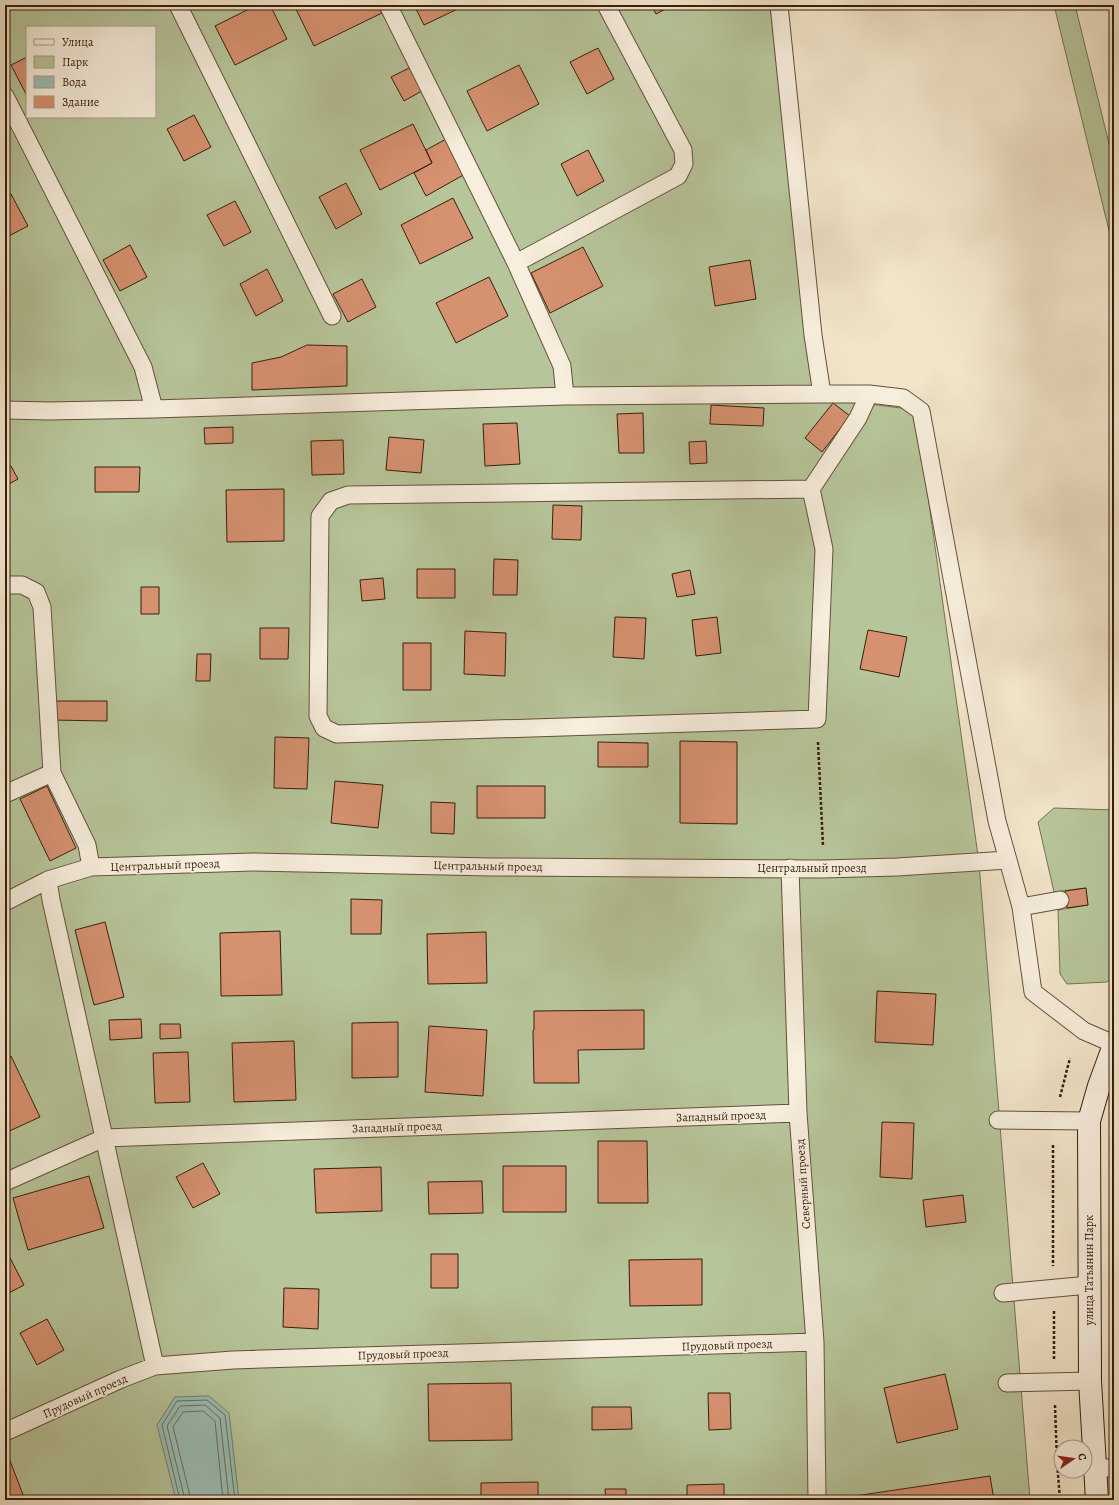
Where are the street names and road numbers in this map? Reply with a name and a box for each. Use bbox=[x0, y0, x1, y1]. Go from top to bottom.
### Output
street label: Центральный проезд bbox=[110, 855, 220, 875]
street label: Центральный проезд bbox=[433, 857, 543, 875]
street label: Центральный проезд bbox=[757, 860, 867, 876]
street label: Западный проезд bbox=[676, 1106, 766, 1126]
street label: Западный проезд bbox=[352, 1117, 442, 1137]
street label: Северный проезд bbox=[792, 1138, 814, 1230]
street label: улица Татьянин Парк bbox=[1081, 1215, 1097, 1326]
street label: Прудовый проезд bbox=[681, 1335, 773, 1355]
street label: Прудовый проезд bbox=[357, 1344, 449, 1364]
street label: Прудовый проезд bbox=[40, 1370, 130, 1422]

